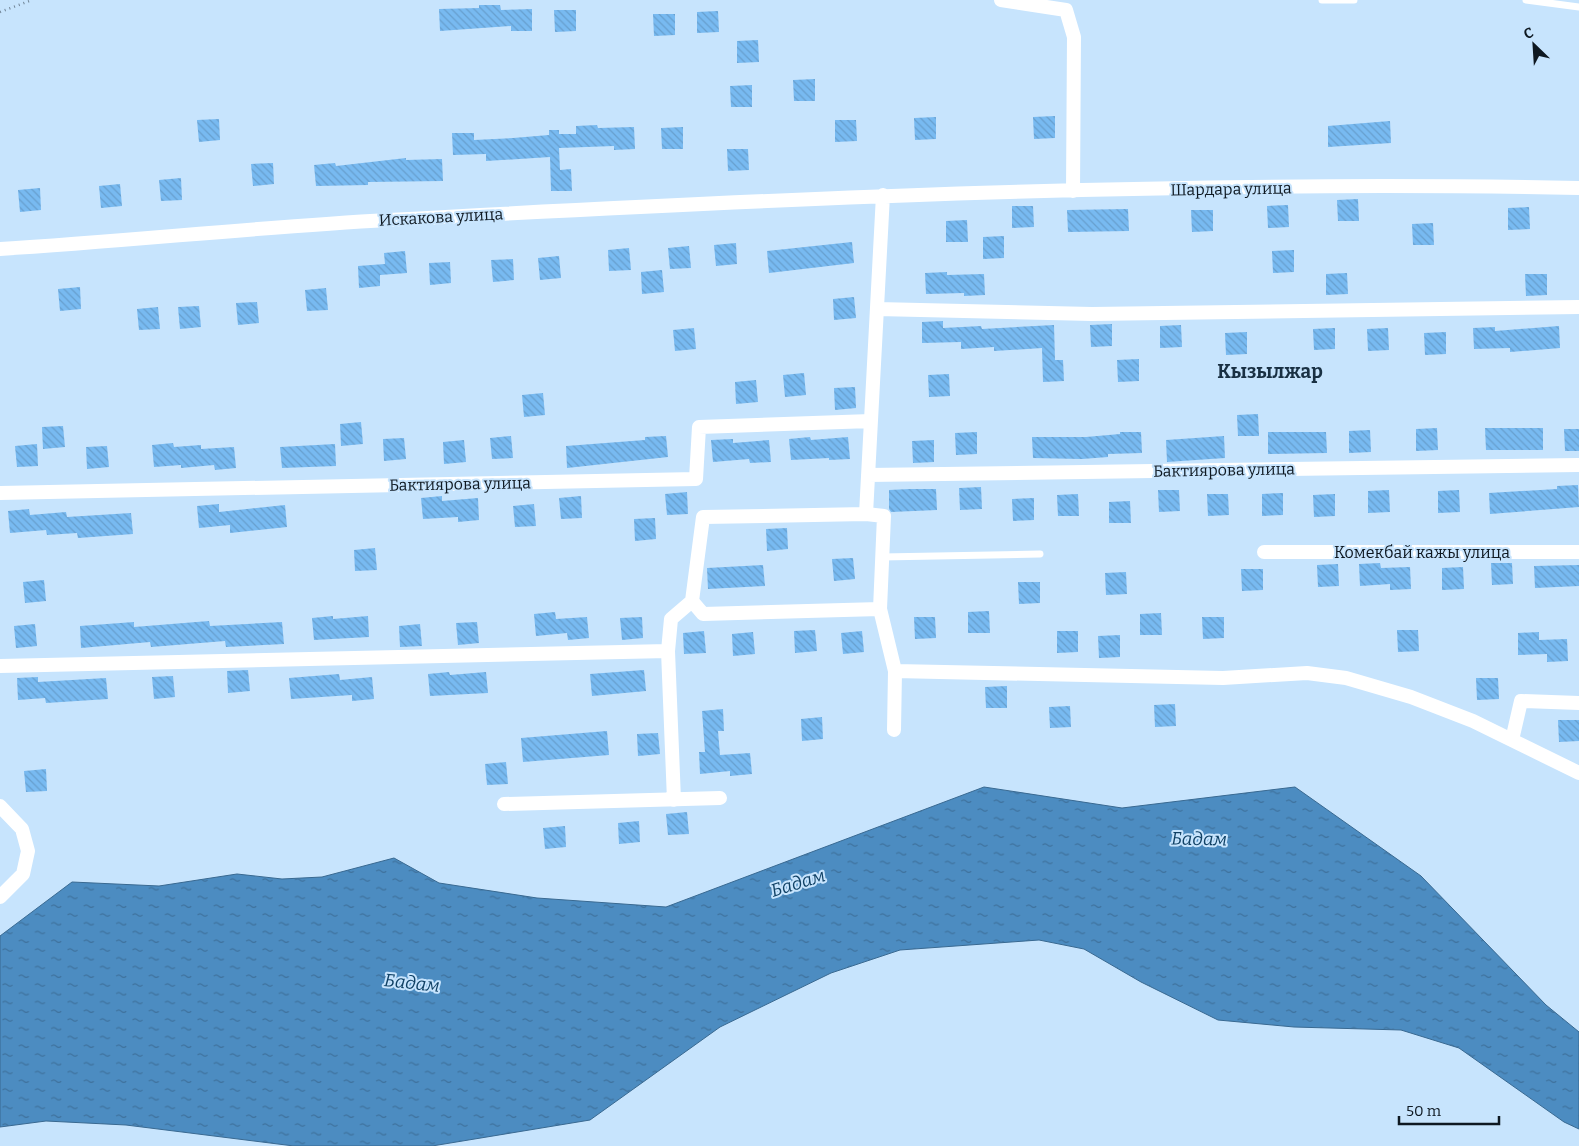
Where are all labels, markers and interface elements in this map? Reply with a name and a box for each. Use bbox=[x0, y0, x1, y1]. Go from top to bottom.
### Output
north arrow bbox=[1509, 20, 1559, 70]
text: С bbox=[1521, 24, 1536, 43]
street label: Шардара улица bbox=[1170, 178, 1292, 200]
street label: Искакова улица bbox=[378, 204, 504, 230]
district label: Кызылжар bbox=[1217, 360, 1323, 383]
street label: Бактиярова улица bbox=[1153, 459, 1295, 481]
street label: Бактиярова улица bbox=[389, 473, 531, 495]
street label: Комекбай кажы улица bbox=[1334, 543, 1510, 562]
water label: Бадам bbox=[1171, 828, 1227, 850]
water label: Бадам bbox=[768, 864, 828, 902]
water label: Бадам bbox=[383, 969, 441, 997]
scale bar bbox=[1399, 1094, 1499, 1126]
text: 50 m bbox=[1406, 1102, 1442, 1120]

